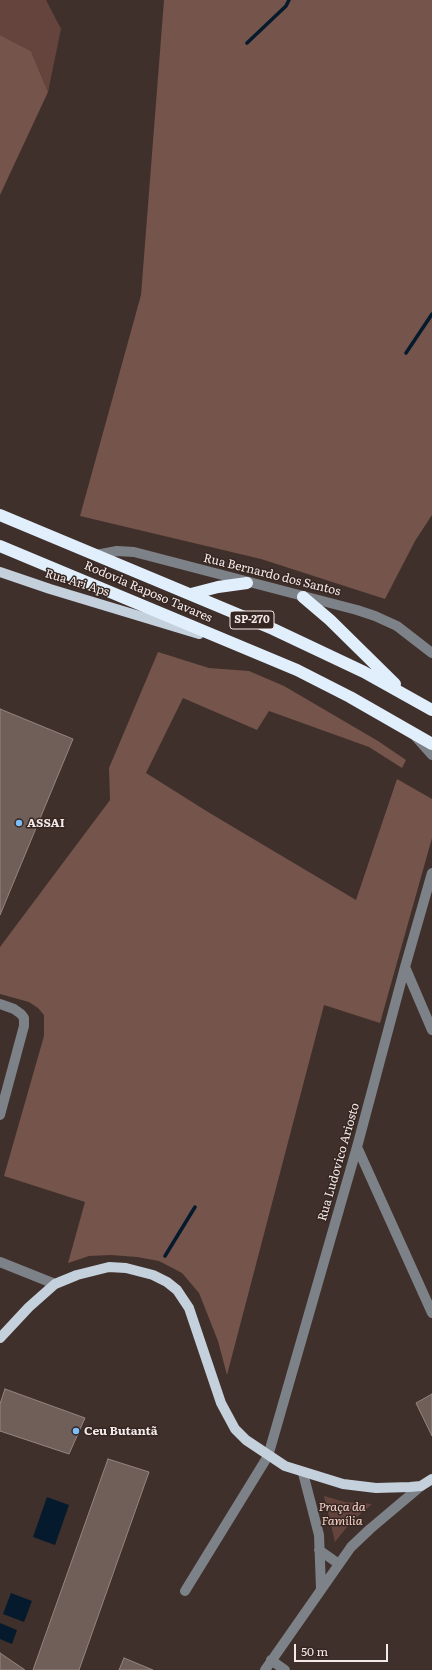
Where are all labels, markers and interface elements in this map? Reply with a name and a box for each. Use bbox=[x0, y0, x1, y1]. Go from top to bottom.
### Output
street label: Rua Bernardo dos Santos bbox=[202, 551, 342, 599]
street label: Rodovia Raposo Tavares bbox=[82, 558, 214, 626]
street label: Rua Ari Aps bbox=[43, 566, 111, 600]
road number: SP-270 bbox=[230, 611, 274, 629]
place label: ASSAI bbox=[27, 816, 65, 830]
marker: ASSAI bbox=[14, 818, 24, 828]
street label: Rua Ludovico Ariosto bbox=[315, 1101, 363, 1223]
place label: Ceu Butantã bbox=[84, 1424, 158, 1438]
marker: Ceu Butantã bbox=[71, 1426, 81, 1436]
park label: Praça da Família bbox=[318, 1500, 366, 1528]
scale bar bbox=[296, 1636, 390, 1662]
text: 50 m bbox=[301, 1642, 328, 1660]

